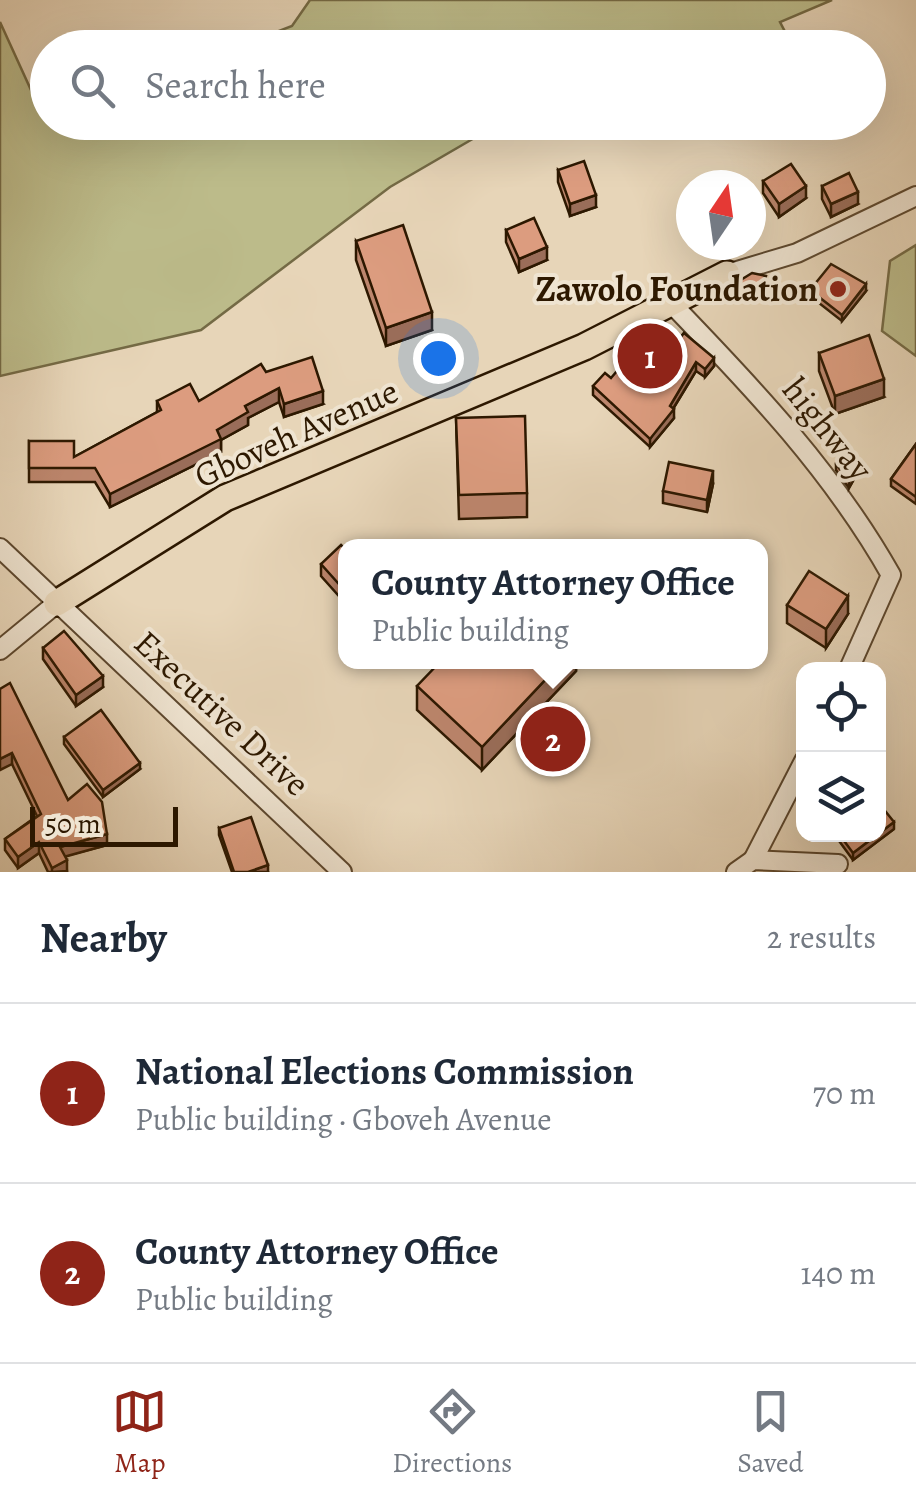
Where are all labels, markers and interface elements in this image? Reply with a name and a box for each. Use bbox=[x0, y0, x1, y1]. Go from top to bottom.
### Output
search box bbox=[30, 30, 886, 140]
icon: search bbox=[65, 58, 120, 113]
text: Search here bbox=[145, 59, 326, 111]
north arrow bbox=[676, 170, 766, 260]
place label: Zawolo Foundation bbox=[536, 265, 818, 313]
marker: Zawolo Foundation bbox=[827, 278, 849, 300]
pin: 1 bbox=[618, 318, 682, 394]
your location bbox=[413, 333, 464, 384]
street label: Gboveh Avenue bbox=[187, 367, 405, 499]
street label: highway bbox=[772, 367, 884, 491]
popup bbox=[338, 539, 768, 669]
text: County Attorney Office bbox=[371, 556, 735, 608]
text: Public building bbox=[371, 608, 569, 652]
street label: Executive Drive bbox=[124, 619, 320, 807]
map controls bbox=[796, 662, 886, 842]
button: locate bbox=[796, 662, 886, 752]
pin: 2 bbox=[520, 702, 586, 776]
button: layers bbox=[796, 752, 886, 842]
scale bar bbox=[30, 802, 178, 846]
text: 50 m bbox=[45, 805, 101, 843]
text: Nearby bbox=[40, 909, 167, 966]
text: 2 results bbox=[767, 915, 876, 959]
text: National Elections Commission bbox=[135, 1045, 634, 1097]
text: 1 bbox=[67, 1071, 78, 1115]
text: 70 m bbox=[813, 1071, 876, 1115]
text: Public building · Gboveh Avenue bbox=[135, 1097, 552, 1141]
text: County Attorney Office bbox=[135, 1225, 499, 1277]
text: 2 bbox=[65, 1251, 80, 1295]
text: 140 m bbox=[801, 1251, 876, 1295]
text: Public building bbox=[135, 1277, 333, 1321]
tab: Map bbox=[112, 1384, 167, 1482]
tab: Directions bbox=[392, 1384, 512, 1482]
tab: Saved bbox=[737, 1384, 804, 1482]

